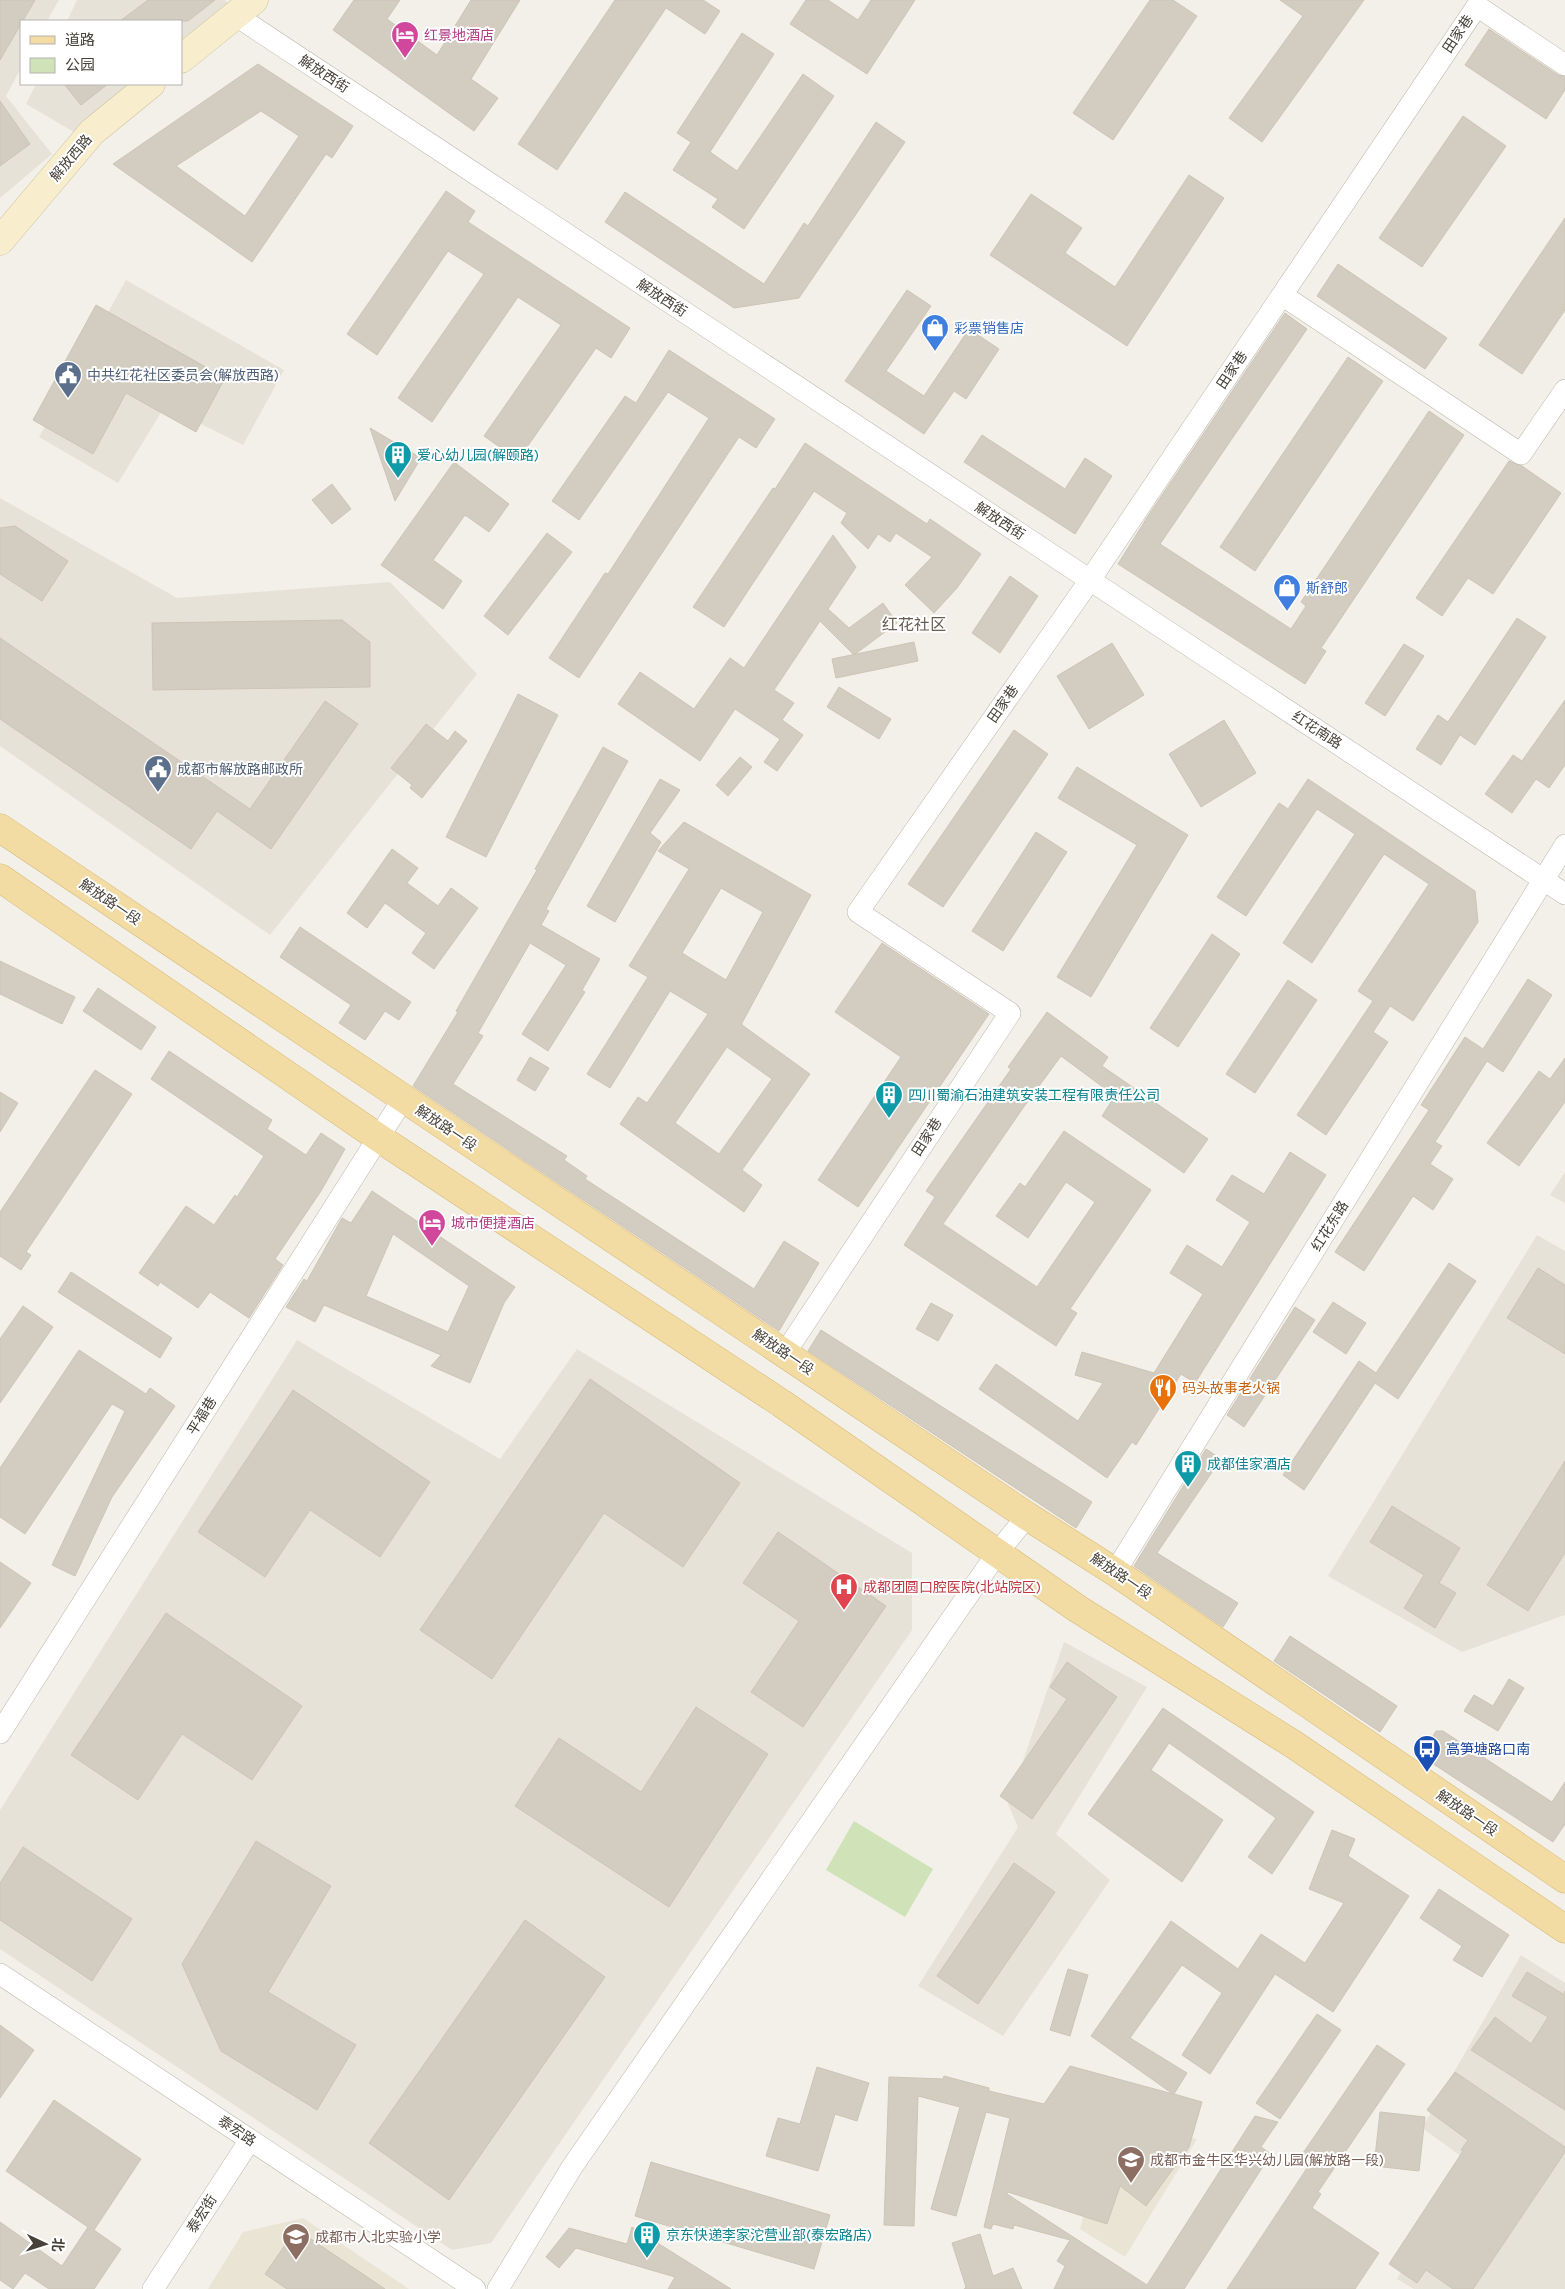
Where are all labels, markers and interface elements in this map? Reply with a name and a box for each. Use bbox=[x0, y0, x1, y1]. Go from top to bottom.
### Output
street label: 田家巷 bbox=[1439, 12, 1477, 56]
legend bbox=[20, 20, 182, 85]
hotel icon: 红景地酒店 bbox=[390, 20, 420, 59]
place label: 红景地酒店 bbox=[424, 27, 494, 44]
text: 道路 bbox=[65, 31, 95, 49]
street label: 解放西街 bbox=[296, 52, 352, 96]
text: 公园 bbox=[65, 56, 95, 74]
street label: 解放西路 bbox=[46, 131, 96, 185]
street label: 解放西街 bbox=[634, 276, 690, 320]
shop icon: 彩票销售店 bbox=[920, 313, 950, 352]
place label: 彩票销售店 bbox=[954, 320, 1024, 337]
street label: 田家巷 bbox=[1213, 348, 1251, 392]
public building icon: 中共红花社区委员会(解放西路) bbox=[53, 360, 83, 399]
place label: 中共红花社区委员会(解放西路) bbox=[87, 367, 279, 384]
building icon: 爱心幼儿园(解颐路) bbox=[383, 440, 413, 479]
place label: 爱心幼儿园(解颐路) bbox=[417, 447, 539, 464]
street label: 解放西街 bbox=[972, 499, 1028, 543]
shop icon: 斯舒郎 bbox=[1272, 573, 1302, 612]
place label: 斯舒郎 bbox=[1306, 580, 1348, 597]
district label: 红花社区 bbox=[882, 615, 946, 634]
street label: 田家巷 bbox=[984, 682, 1022, 726]
street label: 红花南路 bbox=[1289, 708, 1345, 752]
public building icon: 成都市解放路邮政所 bbox=[143, 754, 173, 793]
place label: 成都市解放路邮政所 bbox=[177, 761, 303, 778]
street label: 解放路一段 bbox=[76, 875, 144, 929]
building icon: 四川蜀渝石油建筑安装工程有限责任公司 bbox=[874, 1080, 904, 1119]
place label: 四川蜀渝石油建筑安装工程有限责任公司 bbox=[908, 1087, 1160, 1104]
street label: 解放路一段 bbox=[412, 1101, 480, 1155]
street label: 田家巷 bbox=[908, 1115, 946, 1159]
street label: 红花东路 bbox=[1308, 1198, 1352, 1254]
hotel icon: 城市便捷酒店 bbox=[417, 1208, 447, 1247]
place label: 城市便捷酒店 bbox=[451, 1215, 535, 1232]
street label: 解放路一段 bbox=[749, 1325, 817, 1379]
restaurant icon: 码头故事老火锅 bbox=[1148, 1373, 1178, 1412]
place label: 码头故事老火锅 bbox=[1182, 1380, 1280, 1397]
street label: 平福巷 bbox=[184, 1394, 220, 1438]
building icon: 成都佳家酒店 bbox=[1173, 1449, 1203, 1488]
place label: 成都佳家酒店 bbox=[1207, 1456, 1291, 1473]
street label: 解放路一段 bbox=[1087, 1549, 1155, 1603]
hospital icon: 成都团圆口腔医院(北站院区) bbox=[829, 1572, 859, 1611]
place label: 成都团圆口腔医院(北站院区) bbox=[863, 1579, 1041, 1596]
bus stop icon: 高笋塘路口南 bbox=[1412, 1734, 1442, 1773]
place label: 高笋塘路口南 bbox=[1446, 1741, 1530, 1758]
street label: 解放路一段 bbox=[1433, 1786, 1501, 1840]
street label: 泰宏路 bbox=[215, 2112, 259, 2150]
school or university icon: 成都市金牛区华兴幼儿园(解放路一段) bbox=[1116, 2145, 1146, 2184]
place label: 成都市金牛区华兴幼儿园(解放路一段) bbox=[1150, 2152, 1384, 2169]
street label: 泰宏街 bbox=[183, 2192, 221, 2236]
north arrow bbox=[20, 2219, 70, 2269]
building icon: 京东快递李家沱营业部(泰宏路店) bbox=[632, 2220, 662, 2259]
school or university icon: 成都市人北实验小学 bbox=[281, 2222, 311, 2261]
place label: 京东快递李家沱营业部(泰宏路店) bbox=[666, 2227, 872, 2244]
place label: 成都市人北实验小学 bbox=[315, 2229, 441, 2246]
text: 北 bbox=[49, 2237, 66, 2252]

